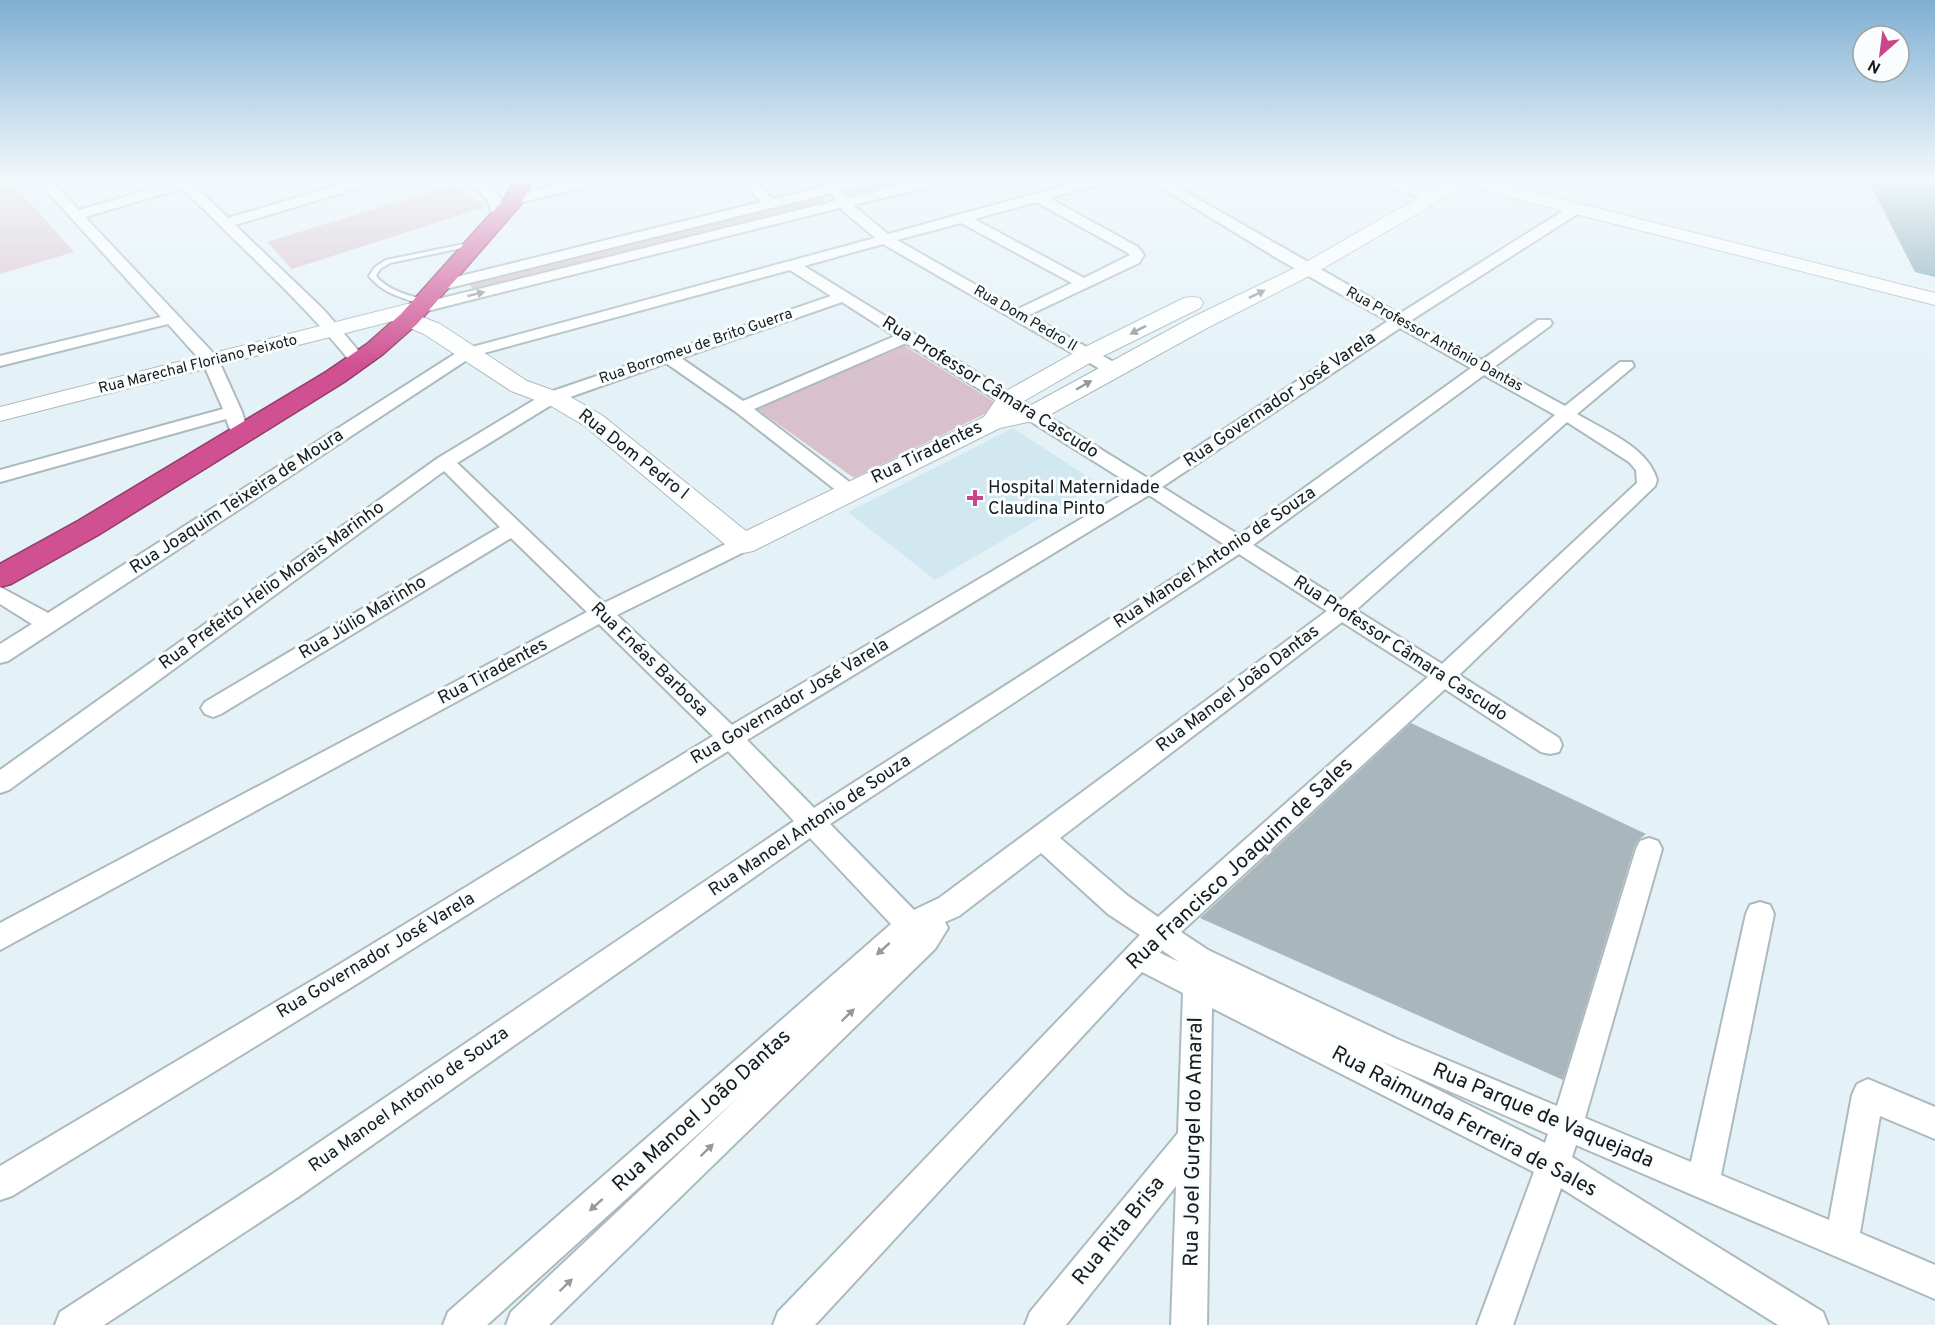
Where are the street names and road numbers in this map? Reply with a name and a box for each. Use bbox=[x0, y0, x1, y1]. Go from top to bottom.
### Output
street label: Rua Dom Pedro II bbox=[970, 282, 1080, 356]
street label: Rua Professor Antônio Dantas bbox=[1342, 283, 1526, 397]
street label: Rua Borromeu de Brito Guerra bbox=[597, 305, 795, 389]
street label: Rua Professor Câmara Cascudo bbox=[877, 312, 1103, 464]
street label: Rua Governador José Varela bbox=[1180, 327, 1380, 473]
street label: Rua Marechal Floriano Peixoto bbox=[97, 331, 299, 399]
street label: Rua Dom Pedro I bbox=[573, 404, 693, 506]
street label: Rua Tiradentes bbox=[868, 416, 986, 490]
street label: Rua Joaquim Teixeira de Moura bbox=[126, 424, 348, 580]
street label: Rua Manoel Antonio de Souza bbox=[1110, 482, 1320, 634]
street label: Rua Prefeito Helio Morais Marinho bbox=[155, 496, 389, 676]
street label: Rua Júlio Marinho bbox=[295, 571, 431, 665]
street label: Rua Professor Câmara Cascudo bbox=[1288, 571, 1512, 727]
street label: Rua Enéas Barbosa bbox=[585, 598, 713, 722]
street label: Rua Manoel João Dantas bbox=[1152, 620, 1324, 758]
street label: Rua Tiradentes bbox=[434, 633, 552, 711]
street label: Rua Governador José Varela bbox=[687, 634, 893, 770]
street label: Rua Manoel Antonio de Souza bbox=[705, 750, 915, 902]
street label: Rua Francisco Joaquim de Sales bbox=[1121, 752, 1359, 976]
street label: Rua Governador José Varela bbox=[273, 888, 479, 1024]
street label: Rua Joel Gurgel do Amaral bbox=[1178, 1017, 1210, 1267]
street label: Rua Manoel Antonio de Souza bbox=[305, 1022, 513, 1178]
street label: Rua Manoel João Dantas bbox=[607, 1024, 797, 1198]
street label: Rua Raimunda Ferreira de Sales bbox=[1326, 1040, 1602, 1204]
street label: Rua Parque de Vaquejada bbox=[1428, 1057, 1658, 1175]
street label: Rua Rita Brisa bbox=[1067, 1171, 1171, 1291]

